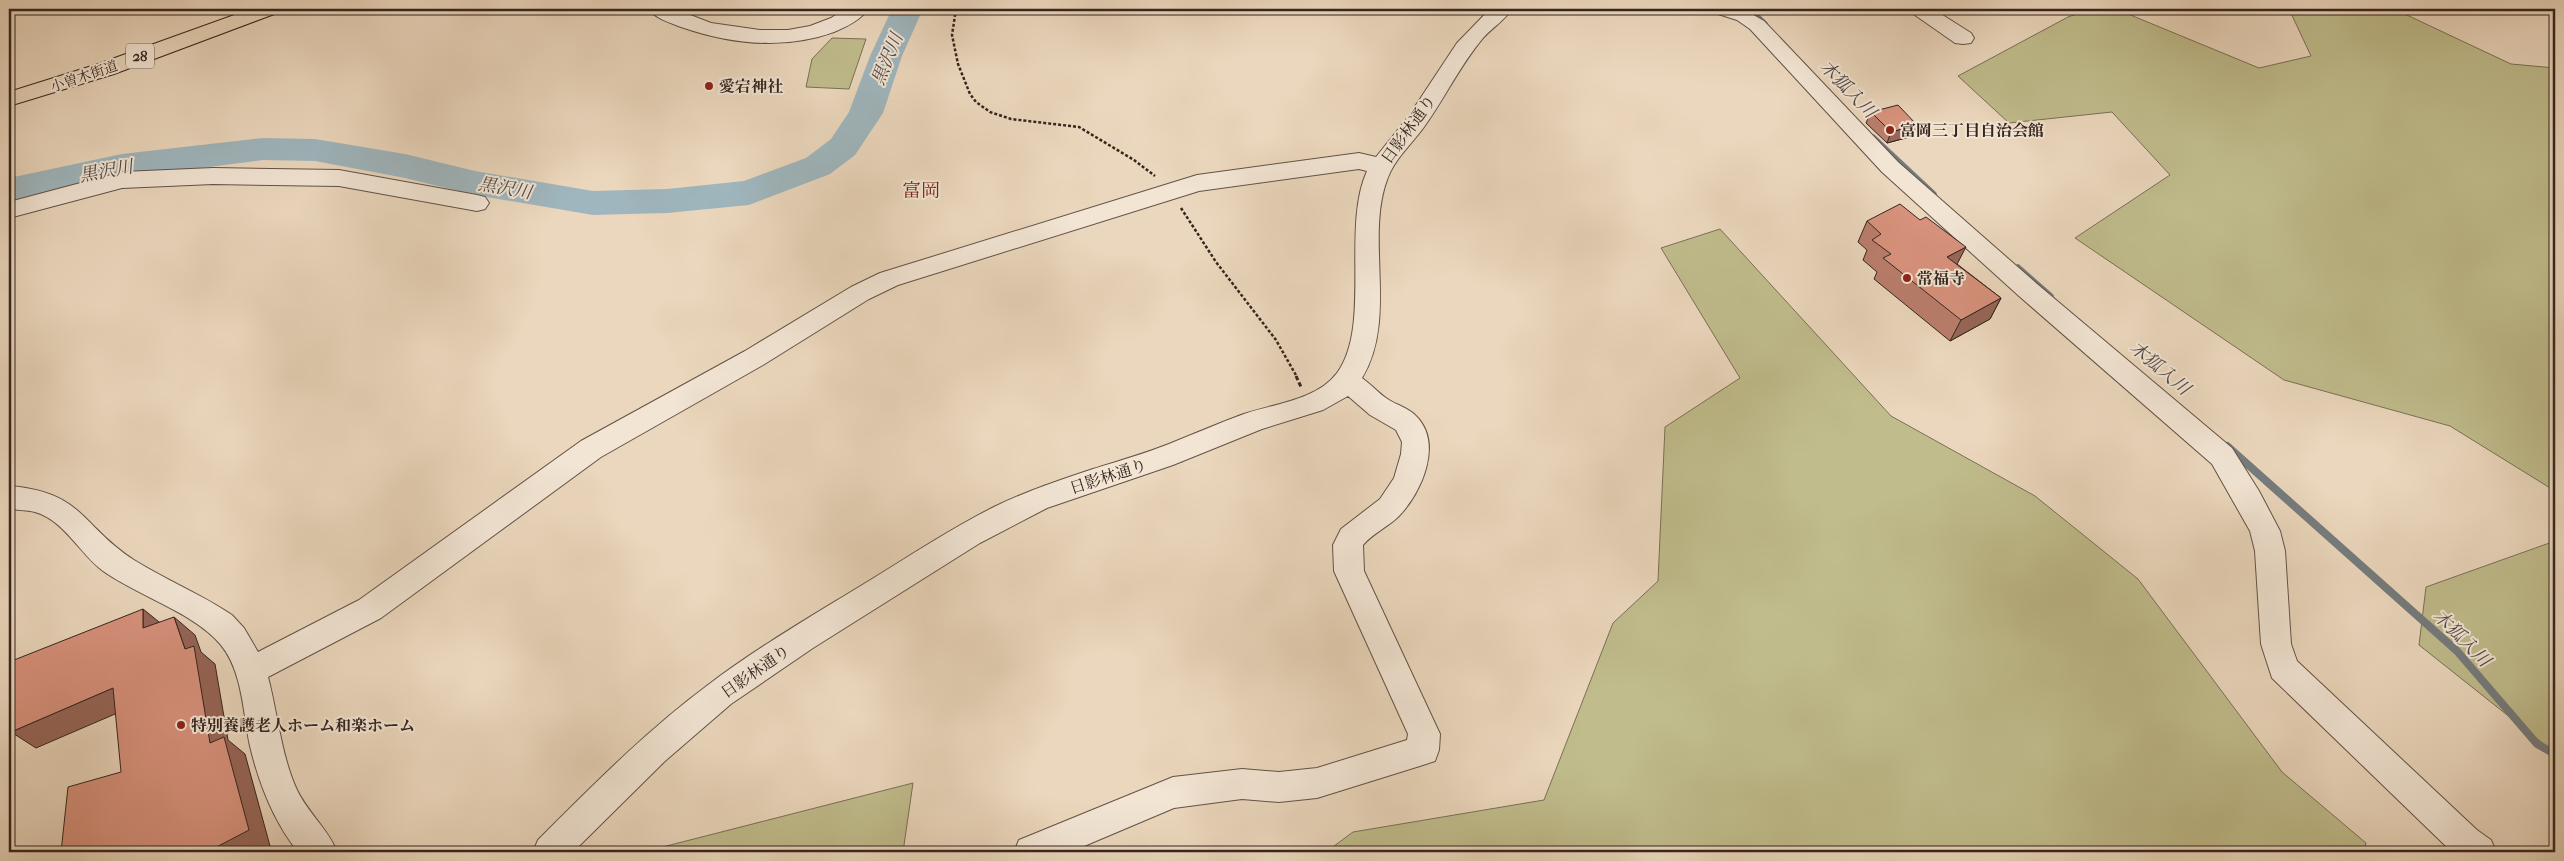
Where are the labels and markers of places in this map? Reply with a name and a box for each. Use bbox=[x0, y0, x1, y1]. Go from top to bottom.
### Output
place label: 愛宕神社 bbox=[719, 77, 783, 96]
marker: 愛宕神社 bbox=[703, 80, 715, 92]
place label: 富岡三丁目自治会館 bbox=[1900, 121, 2044, 140]
marker: 富岡三丁目自治会館 bbox=[1884, 124, 1896, 136]
place label: 常福寺 bbox=[1917, 269, 1965, 288]
marker: 常福寺 bbox=[1901, 272, 1913, 284]
place label: 特別養護老人ホーム和楽ホーム bbox=[191, 716, 415, 735]
marker: 特別養護老人ホーム和楽ホーム bbox=[175, 719, 187, 731]

